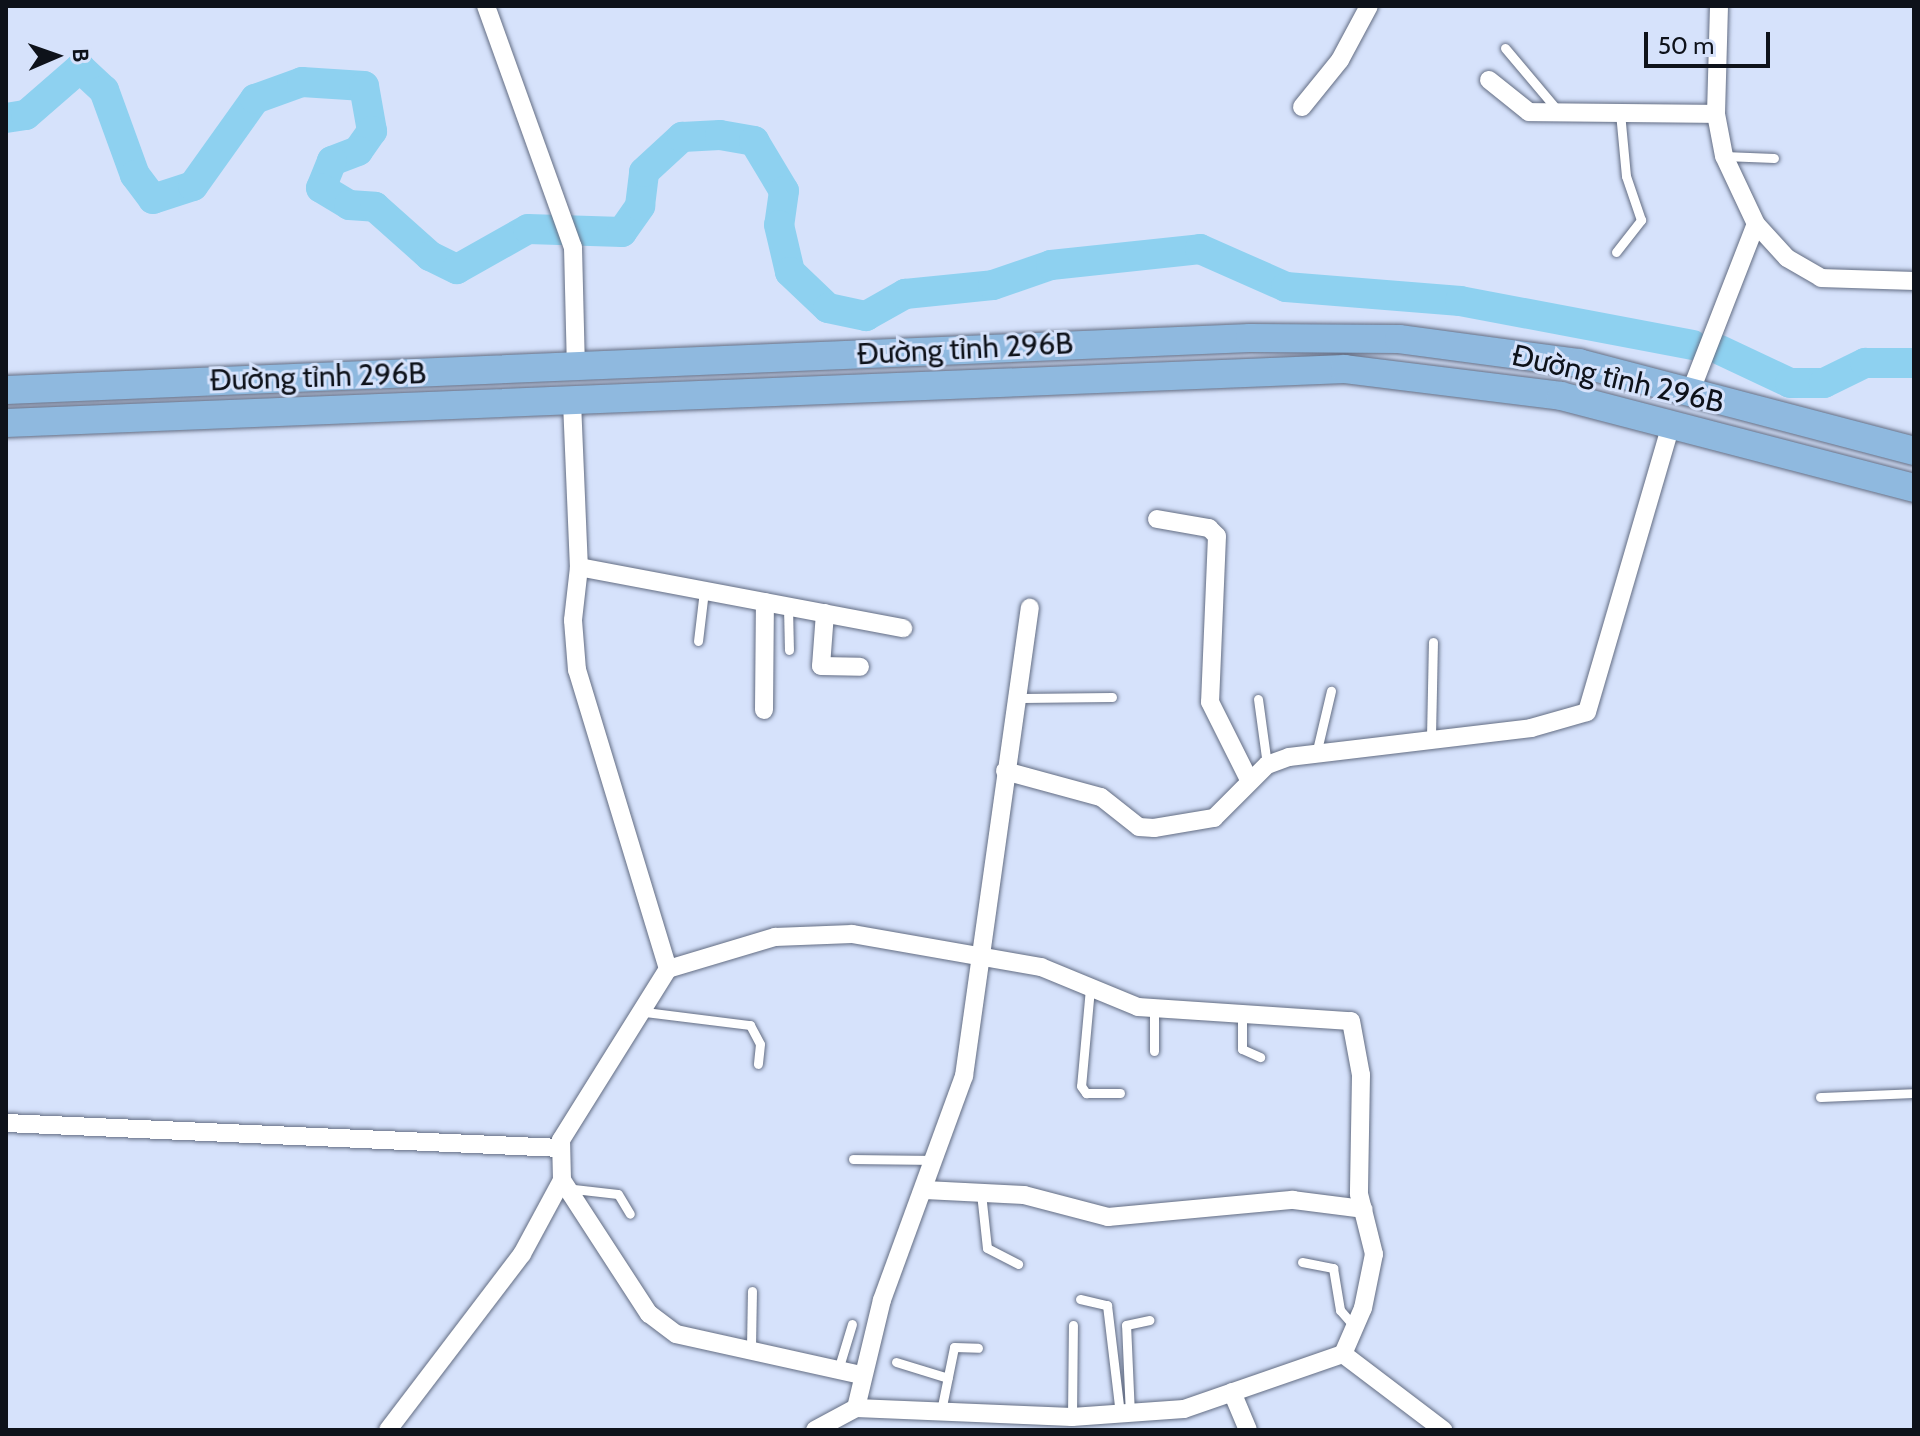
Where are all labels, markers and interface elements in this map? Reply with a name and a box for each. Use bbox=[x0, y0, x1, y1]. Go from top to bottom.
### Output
north arrow bbox=[16, 16, 96, 96]
scale bar bbox=[1648, 16, 1774, 66]
text: 50 m bbox=[1658, 31, 1714, 60]
text: B bbox=[67, 48, 94, 63]
street label: Đường tỉnh 296B bbox=[856, 325, 1074, 373]
street label: Đường tỉnh 296B bbox=[1508, 337, 1728, 421]
street label: Đường tỉnh 296B bbox=[209, 355, 427, 399]

